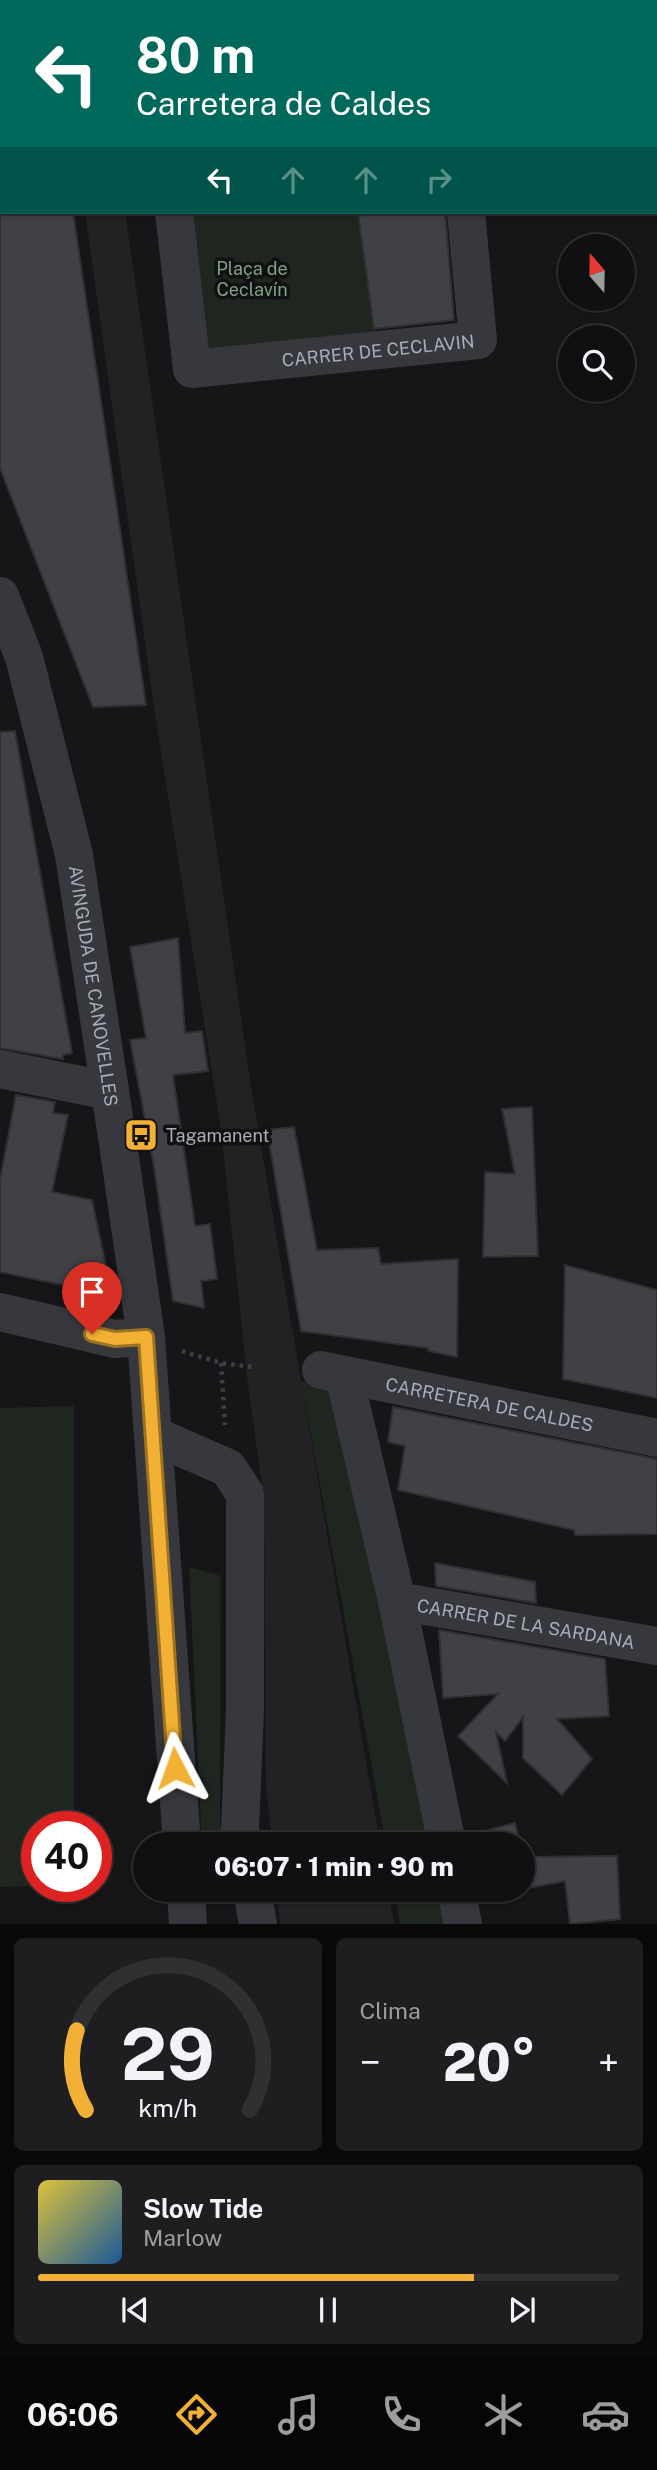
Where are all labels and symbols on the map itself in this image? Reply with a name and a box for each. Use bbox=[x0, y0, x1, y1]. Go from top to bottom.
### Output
north arrow bbox=[558, 234, 635, 312]
park label: Plaça de Ceclavín bbox=[216, 258, 288, 300]
street label: CARRER DE CECLAVIN bbox=[281, 330, 475, 370]
street label: AVINGUDA DE CANOVELLES bbox=[65, 864, 123, 1108]
bus stop icon: Tagamanent bbox=[122, 1116, 160, 1154]
place label: Tagamanent bbox=[166, 1125, 270, 1146]
pin bbox=[62, 1262, 122, 1334]
street label: CARRETERA DE CALDES bbox=[384, 1373, 595, 1435]
street label: CARRER DE LA SARDANA bbox=[415, 1594, 637, 1653]
position arrow bbox=[138, 1731, 212, 1805]
speed limit sign: 40 bbox=[21, 1811, 112, 1902]

